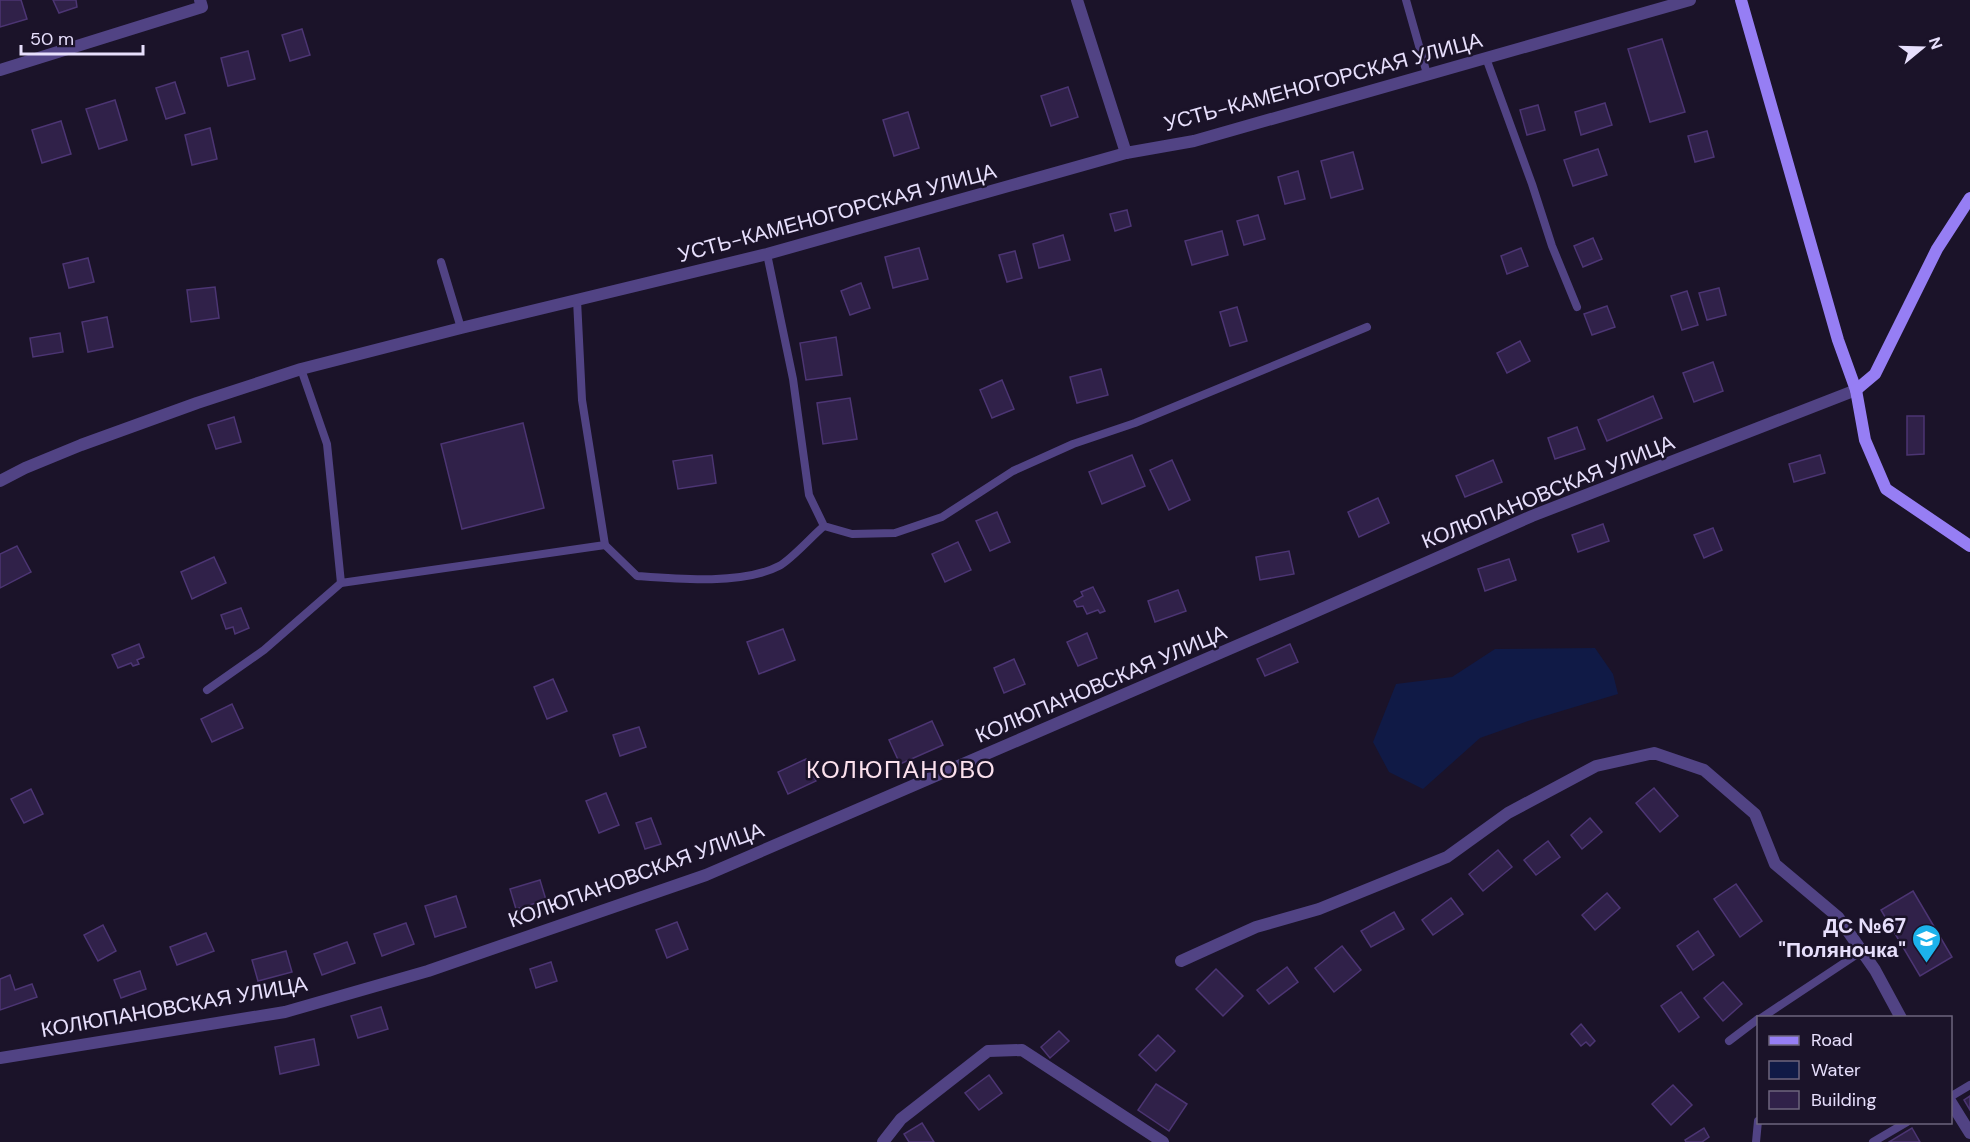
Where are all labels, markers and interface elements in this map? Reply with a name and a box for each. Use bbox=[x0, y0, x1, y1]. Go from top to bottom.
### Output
scale bar bbox=[21, 18, 142, 56]
north arrow bbox=[1892, 18, 1952, 78]
street label: УСТЬ-КАМЕНОГОРСКАЯ УЛИЦА bbox=[1161, 26, 1485, 138]
text: 50 m bbox=[30, 27, 74, 51]
text: N bbox=[1924, 34, 1948, 52]
street label: УСТЬ-КАМЕНОГОРСКАЯ УЛИЦА bbox=[675, 157, 999, 269]
street label: КОЛЮПАНОВСКАЯ УЛИЦА bbox=[1417, 428, 1679, 556]
street label: КОЛЮПАНОВСКАЯ УЛИЦА bbox=[971, 618, 1231, 750]
district label: КОЛЮПАНОВО bbox=[806, 754, 996, 785]
street label: КОЛЮПАНОВСКАЯ УЛИЦА bbox=[504, 816, 768, 934]
place label: ДС №67 "Поляночка" bbox=[1778, 912, 1906, 964]
school or university icon: ДС №67 "Поляночка" bbox=[1911, 922, 1943, 964]
street label: КОЛЮПАНОВСКАЯ УЛИЦА bbox=[39, 970, 309, 1044]
legend bbox=[1757, 1016, 1952, 1124]
text: Road bbox=[1811, 1028, 1853, 1052]
text: Water bbox=[1811, 1058, 1861, 1082]
text: Building bbox=[1811, 1088, 1876, 1112]

